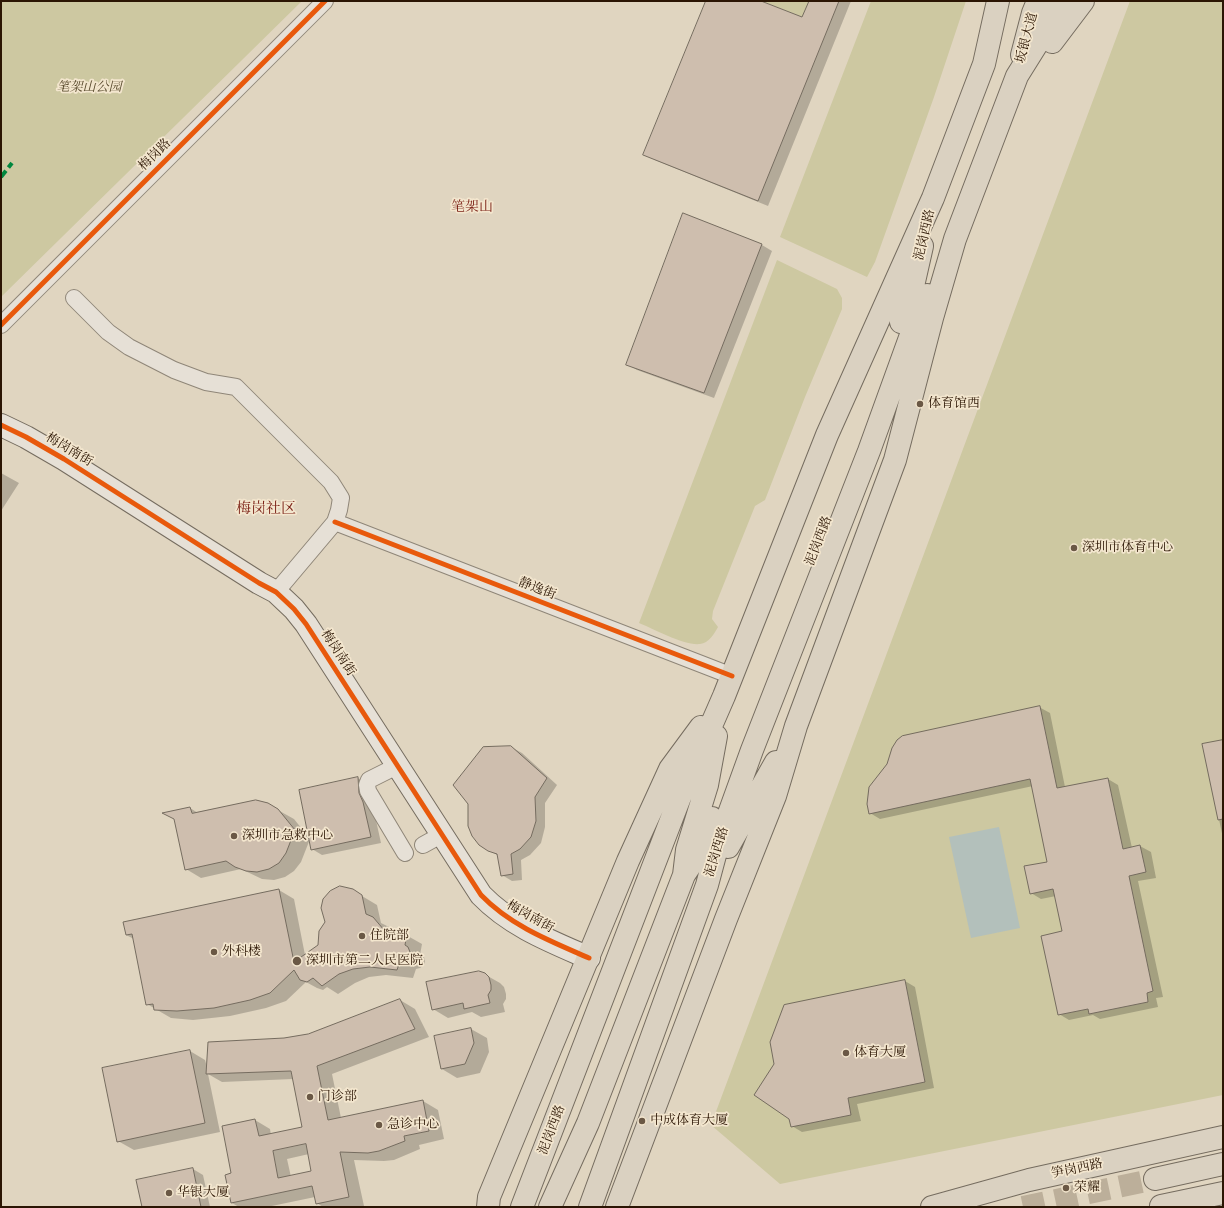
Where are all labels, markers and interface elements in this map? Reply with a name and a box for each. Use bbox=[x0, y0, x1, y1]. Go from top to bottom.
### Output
street label: 坂银大道 bbox=[1013, 11, 1041, 65]
park label: 笔架山公园 bbox=[57, 80, 121, 96]
street label: 梅岗路 bbox=[136, 136, 174, 174]
district label: 笔架山 bbox=[451, 199, 493, 215]
street label: 泥岗西路 bbox=[912, 208, 938, 262]
place label: 体育馆西 bbox=[928, 396, 980, 412]
marker: 体育馆西 bbox=[915, 399, 925, 409]
street label: 梅岗南街 bbox=[43, 430, 95, 470]
district label: 梅岗社区 bbox=[236, 500, 296, 518]
street label: 泥岗西路 bbox=[802, 514, 836, 568]
place label: 深圳市体育中心 bbox=[1082, 540, 1173, 556]
marker: 深圳市体育中心 bbox=[1069, 543, 1079, 553]
street label: 静逸街 bbox=[516, 575, 558, 603]
street label: 梅岗南街 bbox=[317, 627, 359, 679]
street label: 泥岗西路 bbox=[702, 825, 732, 879]
place label: 深圳市急救中心 bbox=[242, 828, 333, 844]
marker: 深圳市急救中心 bbox=[229, 831, 239, 841]
street label: 梅岗南街 bbox=[503, 898, 557, 936]
place label: 住院部 bbox=[370, 928, 409, 944]
marker: 住院部 bbox=[357, 931, 367, 941]
place label: 外科楼 bbox=[222, 944, 261, 960]
marker: 外科楼 bbox=[209, 947, 219, 957]
place label: 深圳市第二人民医院 bbox=[306, 953, 423, 969]
marker: 深圳市第二人民医院 bbox=[291, 955, 303, 967]
place label: 体育大厦 bbox=[854, 1045, 906, 1061]
marker: 体育大厦 bbox=[841, 1048, 851, 1058]
place label: 门诊部 bbox=[318, 1089, 357, 1105]
marker: 门诊部 bbox=[305, 1092, 315, 1102]
street label: 泥岗西路 bbox=[535, 1103, 569, 1157]
place label: 中成体育大厦 bbox=[650, 1113, 728, 1129]
marker: 中成体育大厦 bbox=[637, 1116, 647, 1126]
place label: 急诊中心 bbox=[387, 1117, 439, 1133]
marker: 急诊中心 bbox=[374, 1120, 384, 1130]
street label: 笋岗西路 bbox=[1050, 1156, 1104, 1182]
place label: 荣耀 bbox=[1074, 1180, 1100, 1196]
marker: 荣耀 bbox=[1061, 1183, 1071, 1193]
place label: 华银大厦 bbox=[177, 1185, 229, 1201]
marker: 华银大厦 bbox=[164, 1188, 174, 1198]

